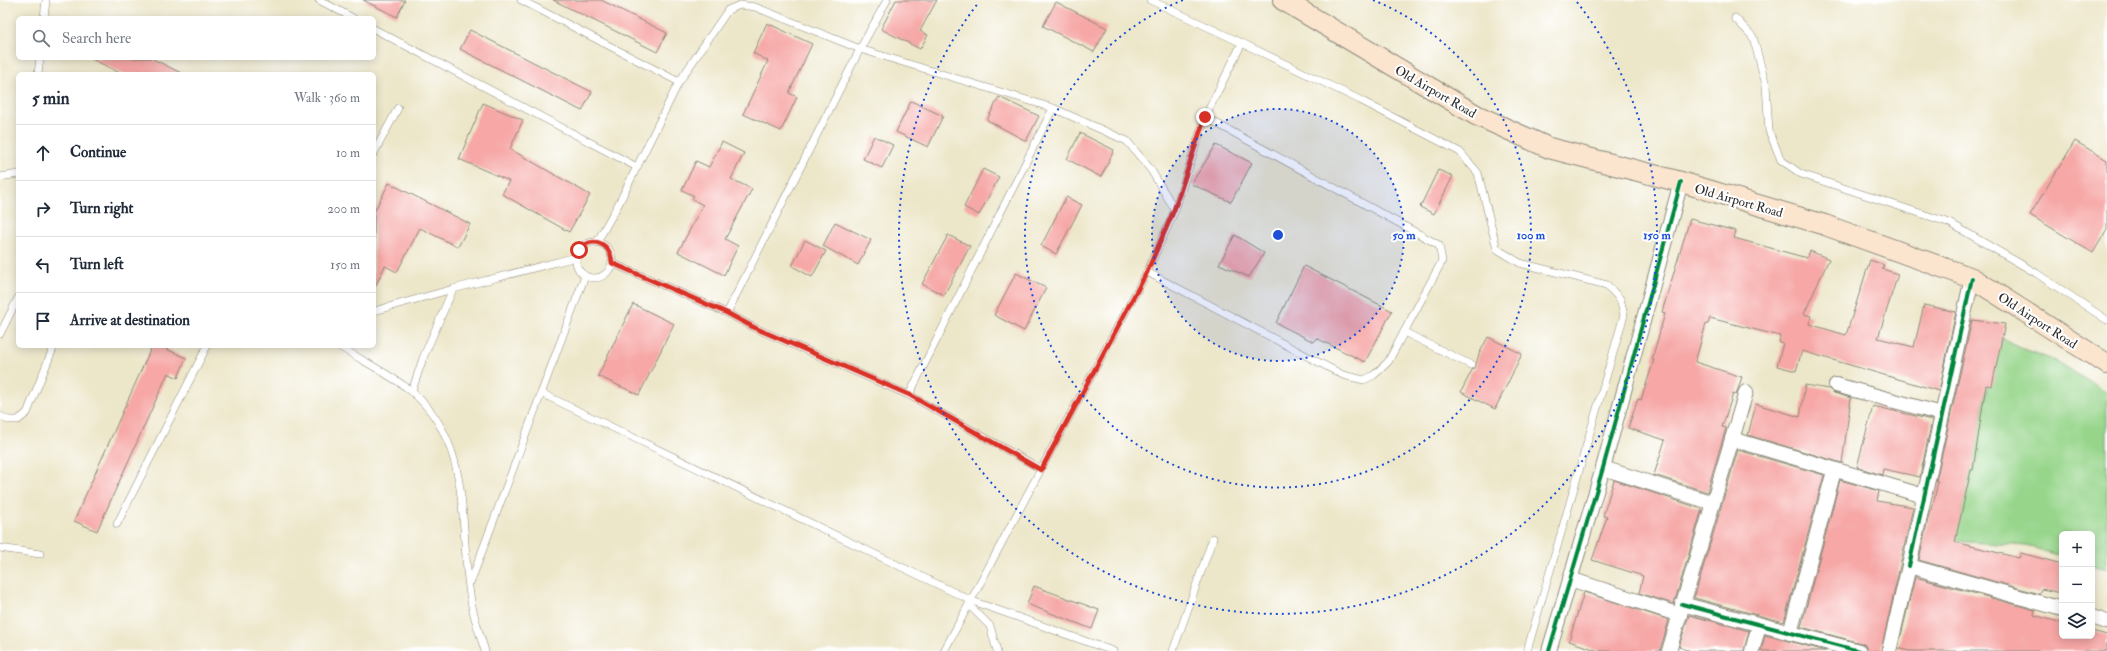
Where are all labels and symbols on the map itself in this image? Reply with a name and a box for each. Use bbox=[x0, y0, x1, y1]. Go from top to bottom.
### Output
street label: Old Airport Road bbox=[1391, 62, 1480, 123]
route end bbox=[1196, 108, 1214, 126]
street label: Old Airport Road bbox=[1692, 181, 1785, 222]
centre of rings bbox=[1271, 228, 1285, 242]
text: 50 m bbox=[1392, 228, 1416, 243]
text: 100 m bbox=[1517, 228, 1546, 243]
text: 150 m bbox=[1643, 228, 1671, 243]
route start bbox=[570, 241, 588, 259]
street label: Old Airport Road bbox=[1994, 289, 2081, 354]

